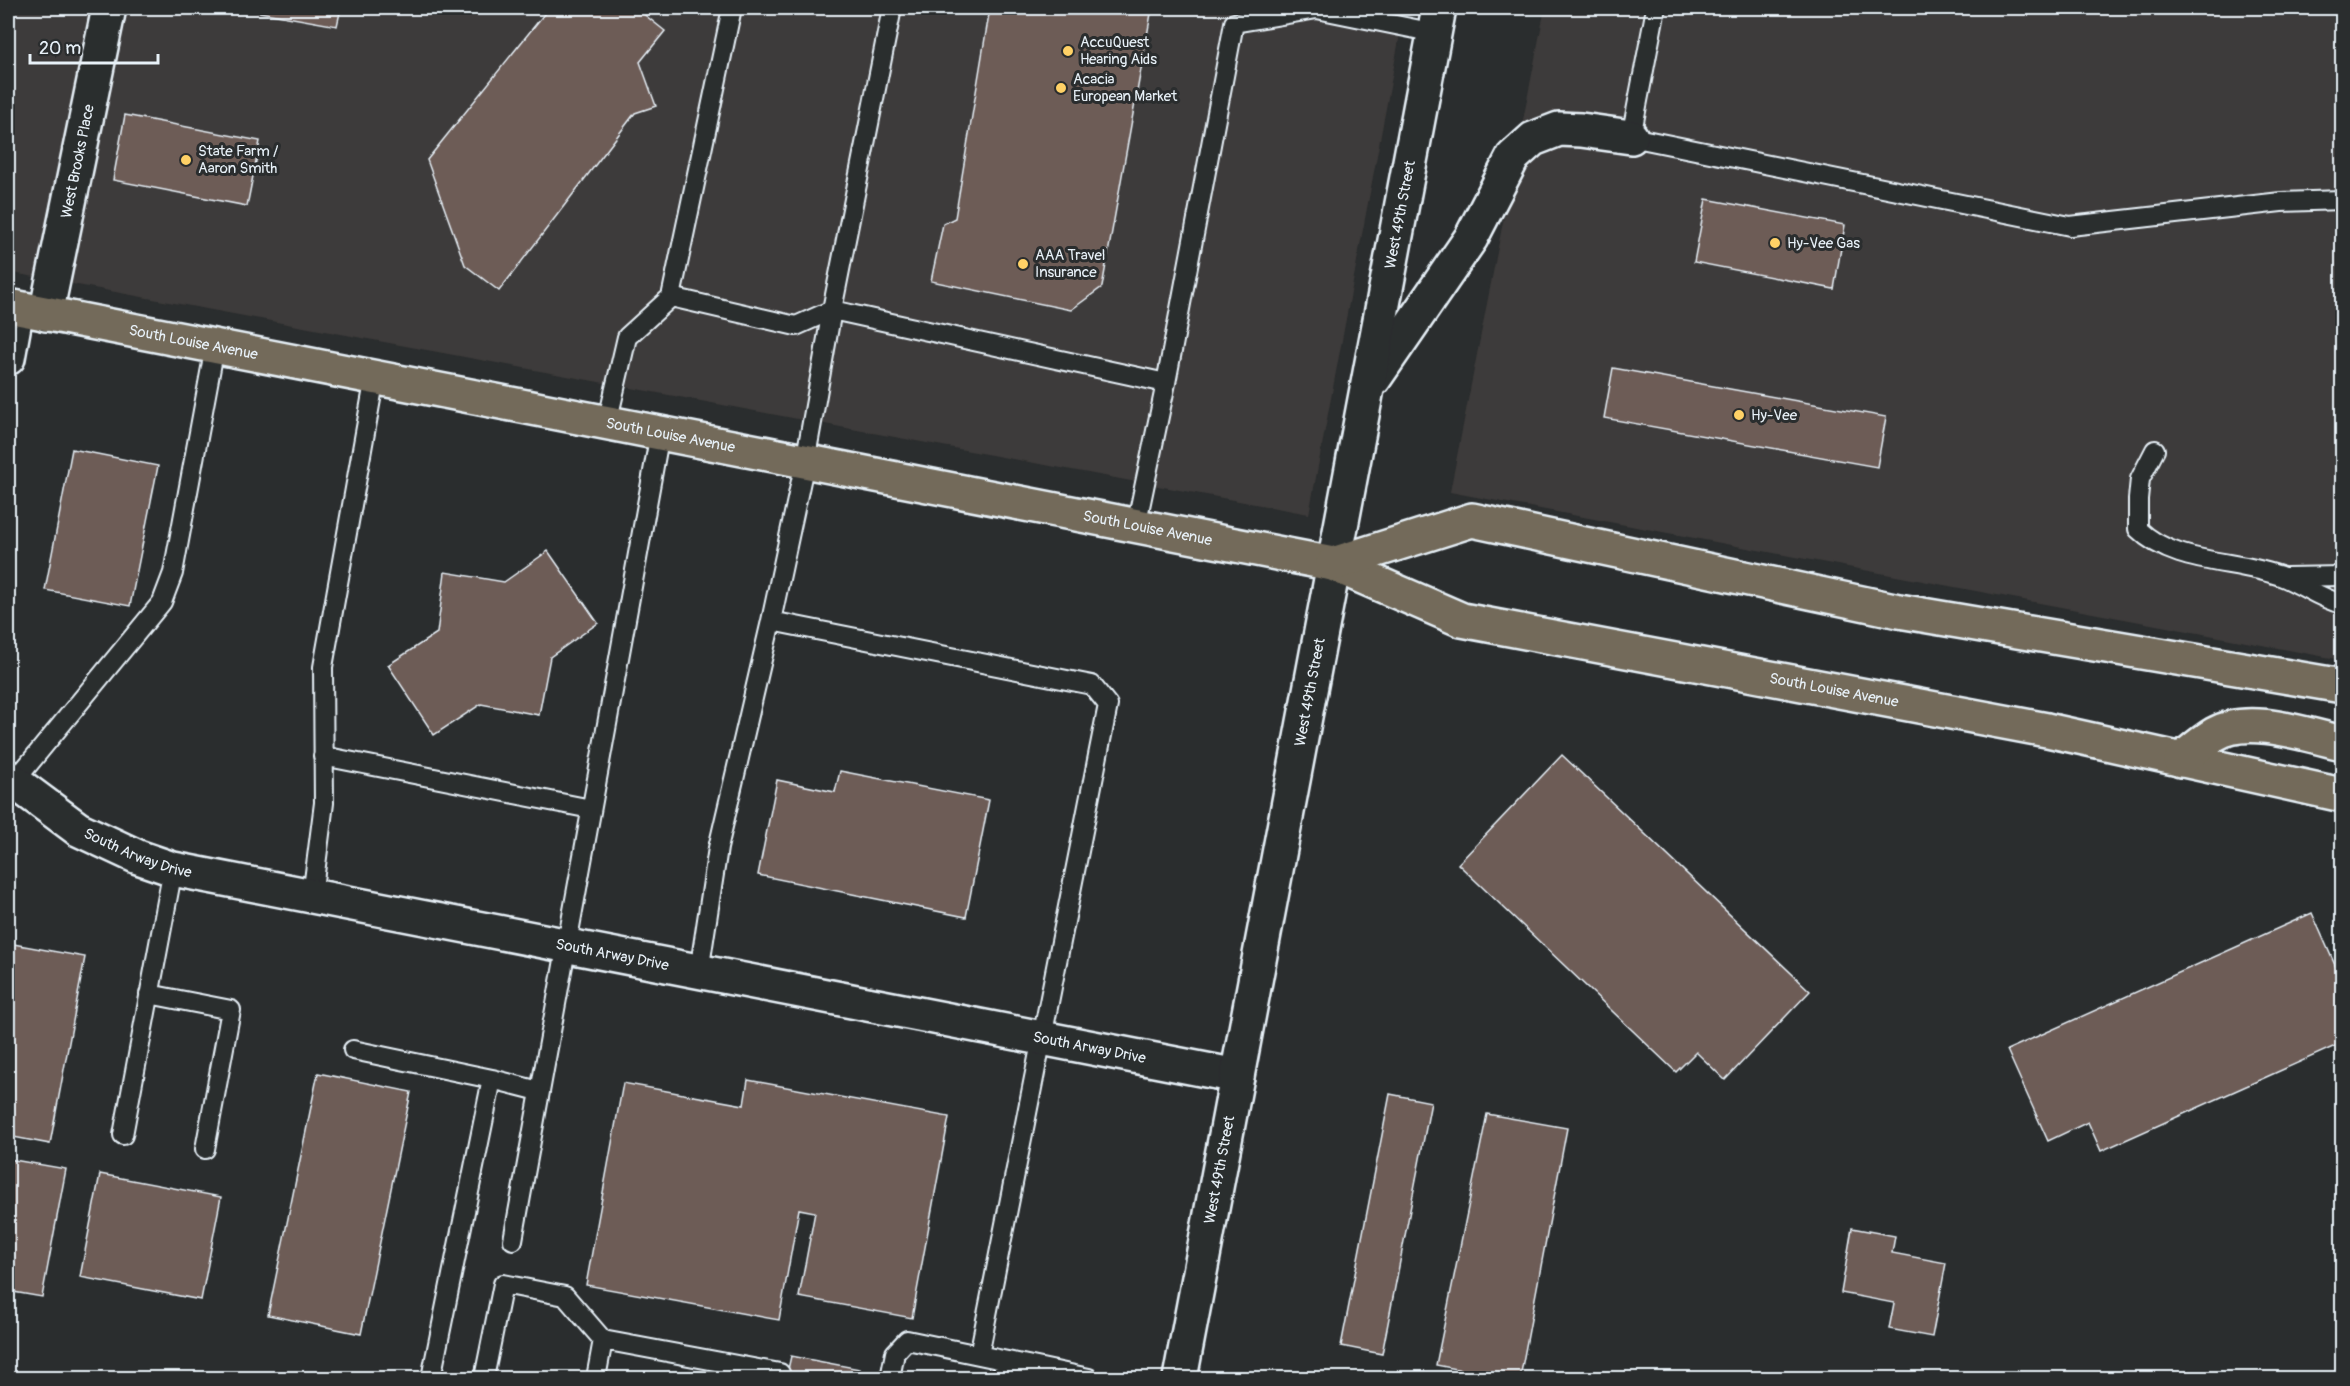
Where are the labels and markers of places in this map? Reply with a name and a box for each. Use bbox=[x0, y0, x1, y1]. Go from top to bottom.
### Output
place label: AccuQuest Hearing Aids bbox=[1080, 33, 1157, 69]
marker: AccuQuest Hearing Aids bbox=[1061, 44, 1075, 58]
place label: Acacia European Market bbox=[1073, 70, 1178, 106]
marker: Acacia European Market bbox=[1054, 81, 1068, 95]
place label: State Farm / Aaron Smith bbox=[198, 142, 278, 178]
marker: State Farm / Aaron Smith bbox=[179, 153, 193, 167]
place label: Hy-Vee Gas bbox=[1787, 234, 1860, 253]
marker: Hy-Vee Gas bbox=[1768, 236, 1782, 250]
place label: AAA Travel Insurance bbox=[1035, 246, 1105, 282]
marker: AAA Travel Insurance bbox=[1016, 257, 1030, 271]
place label: Hy-Vee bbox=[1751, 406, 1798, 425]
marker: Hy-Vee bbox=[1732, 408, 1746, 422]

